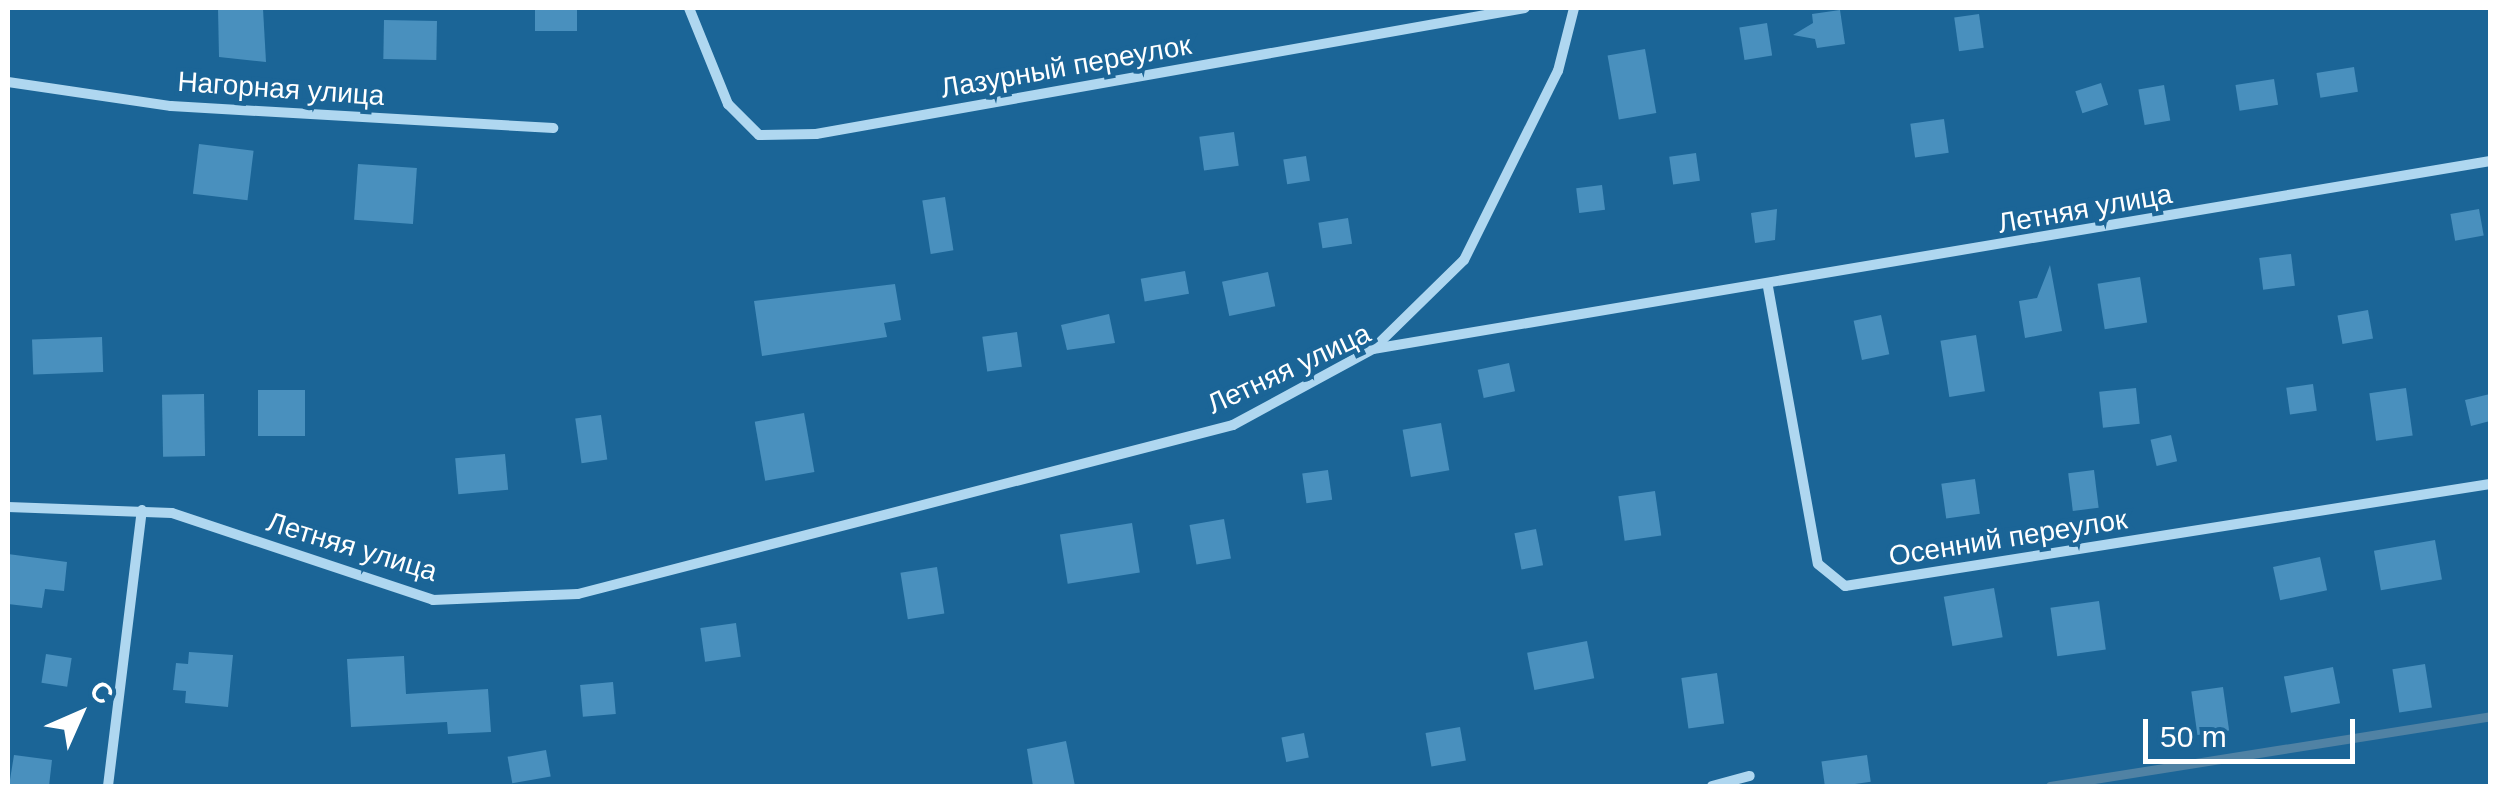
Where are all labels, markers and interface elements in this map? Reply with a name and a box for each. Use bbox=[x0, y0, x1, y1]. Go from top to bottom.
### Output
street label: Лазурный переулок bbox=[938, 28, 1194, 106]
street label: Нагорная улица bbox=[176, 65, 386, 113]
street label: Летняя улица bbox=[1995, 177, 2175, 241]
street label: Летняя улица bbox=[1202, 317, 1376, 421]
street label: Осенний переулок bbox=[1886, 503, 2130, 573]
street label: Летняя улица bbox=[263, 505, 441, 589]
north arrow bbox=[30, 664, 130, 764]
text: С bbox=[83, 674, 120, 711]
scale bar bbox=[2148, 699, 2360, 761]
text: 50 m bbox=[2160, 720, 2227, 753]

